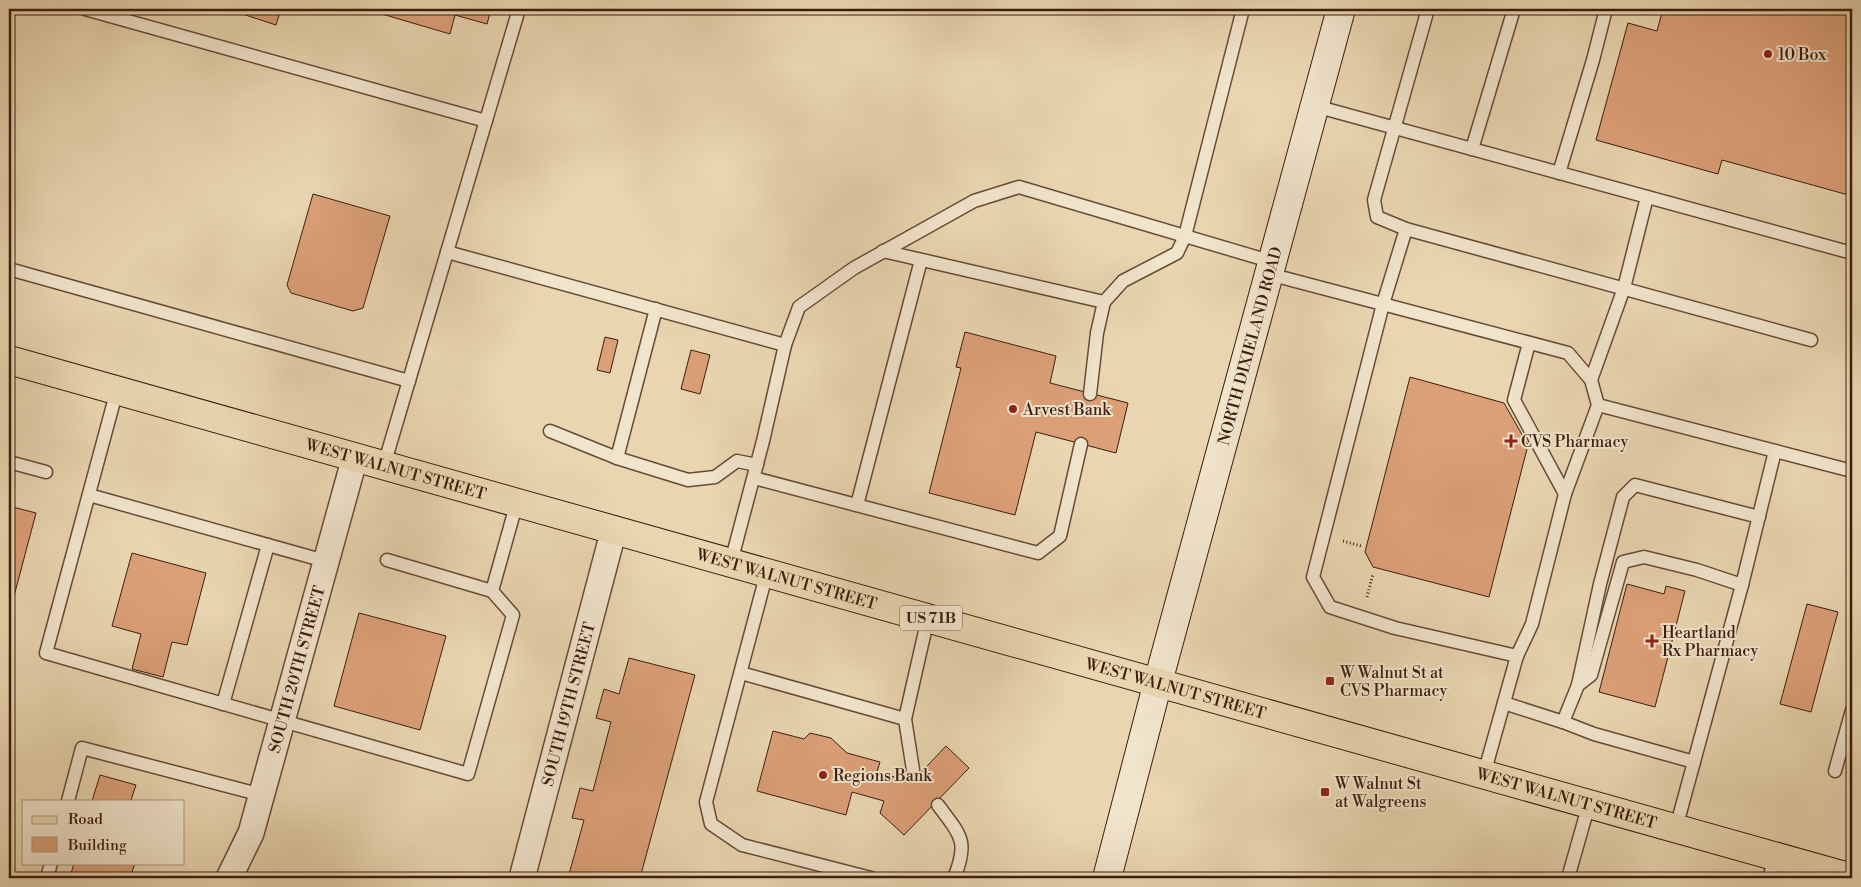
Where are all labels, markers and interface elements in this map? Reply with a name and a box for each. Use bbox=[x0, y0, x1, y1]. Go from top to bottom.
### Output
place label: 10 Box bbox=[1778, 45, 1827, 65]
marker: 10 Box bbox=[1762, 48, 1774, 60]
street label: NORTH DIXIELAND ROAD bbox=[1214, 244, 1287, 448]
place label: Arvest Bank bbox=[1022, 400, 1112, 420]
marker: Arvest Bank bbox=[1007, 403, 1019, 415]
place label: CVS Pharmacy bbox=[1521, 432, 1628, 452]
street label: WEST WALNUT STREET bbox=[302, 435, 488, 505]
marker: CVS Pharmacy bbox=[1505, 435, 1517, 447]
street label: WEST WALNUT STREET bbox=[693, 544, 879, 614]
street label: SOUTH 20TH STREET bbox=[265, 584, 330, 755]
road number: US 71B bbox=[900, 606, 962, 630]
street label: SOUTH 19TH STREET bbox=[538, 620, 600, 788]
place label: Heartland Rx Pharmacy bbox=[1662, 623, 1758, 661]
marker: Heartland Rx Pharmacy bbox=[1646, 635, 1658, 647]
street label: WEST WALNUT STREET bbox=[1082, 654, 1268, 724]
place label: W Walnut St at CVS Pharmacy bbox=[1339, 663, 1447, 701]
marker: W Walnut St at CVS Pharmacy bbox=[1324, 675, 1336, 687]
street label: WEST WALNUT STREET bbox=[1473, 764, 1659, 834]
place label: Regions Bank bbox=[833, 766, 933, 786]
marker: Regions Bank bbox=[817, 769, 829, 781]
place label: W Walnut St at Walgreens bbox=[1334, 774, 1427, 812]
marker: W Walnut St at Walgreens bbox=[1319, 786, 1331, 798]
legend bbox=[22, 800, 185, 864]
text: Road bbox=[68, 810, 103, 829]
text: Building bbox=[67, 836, 127, 855]

